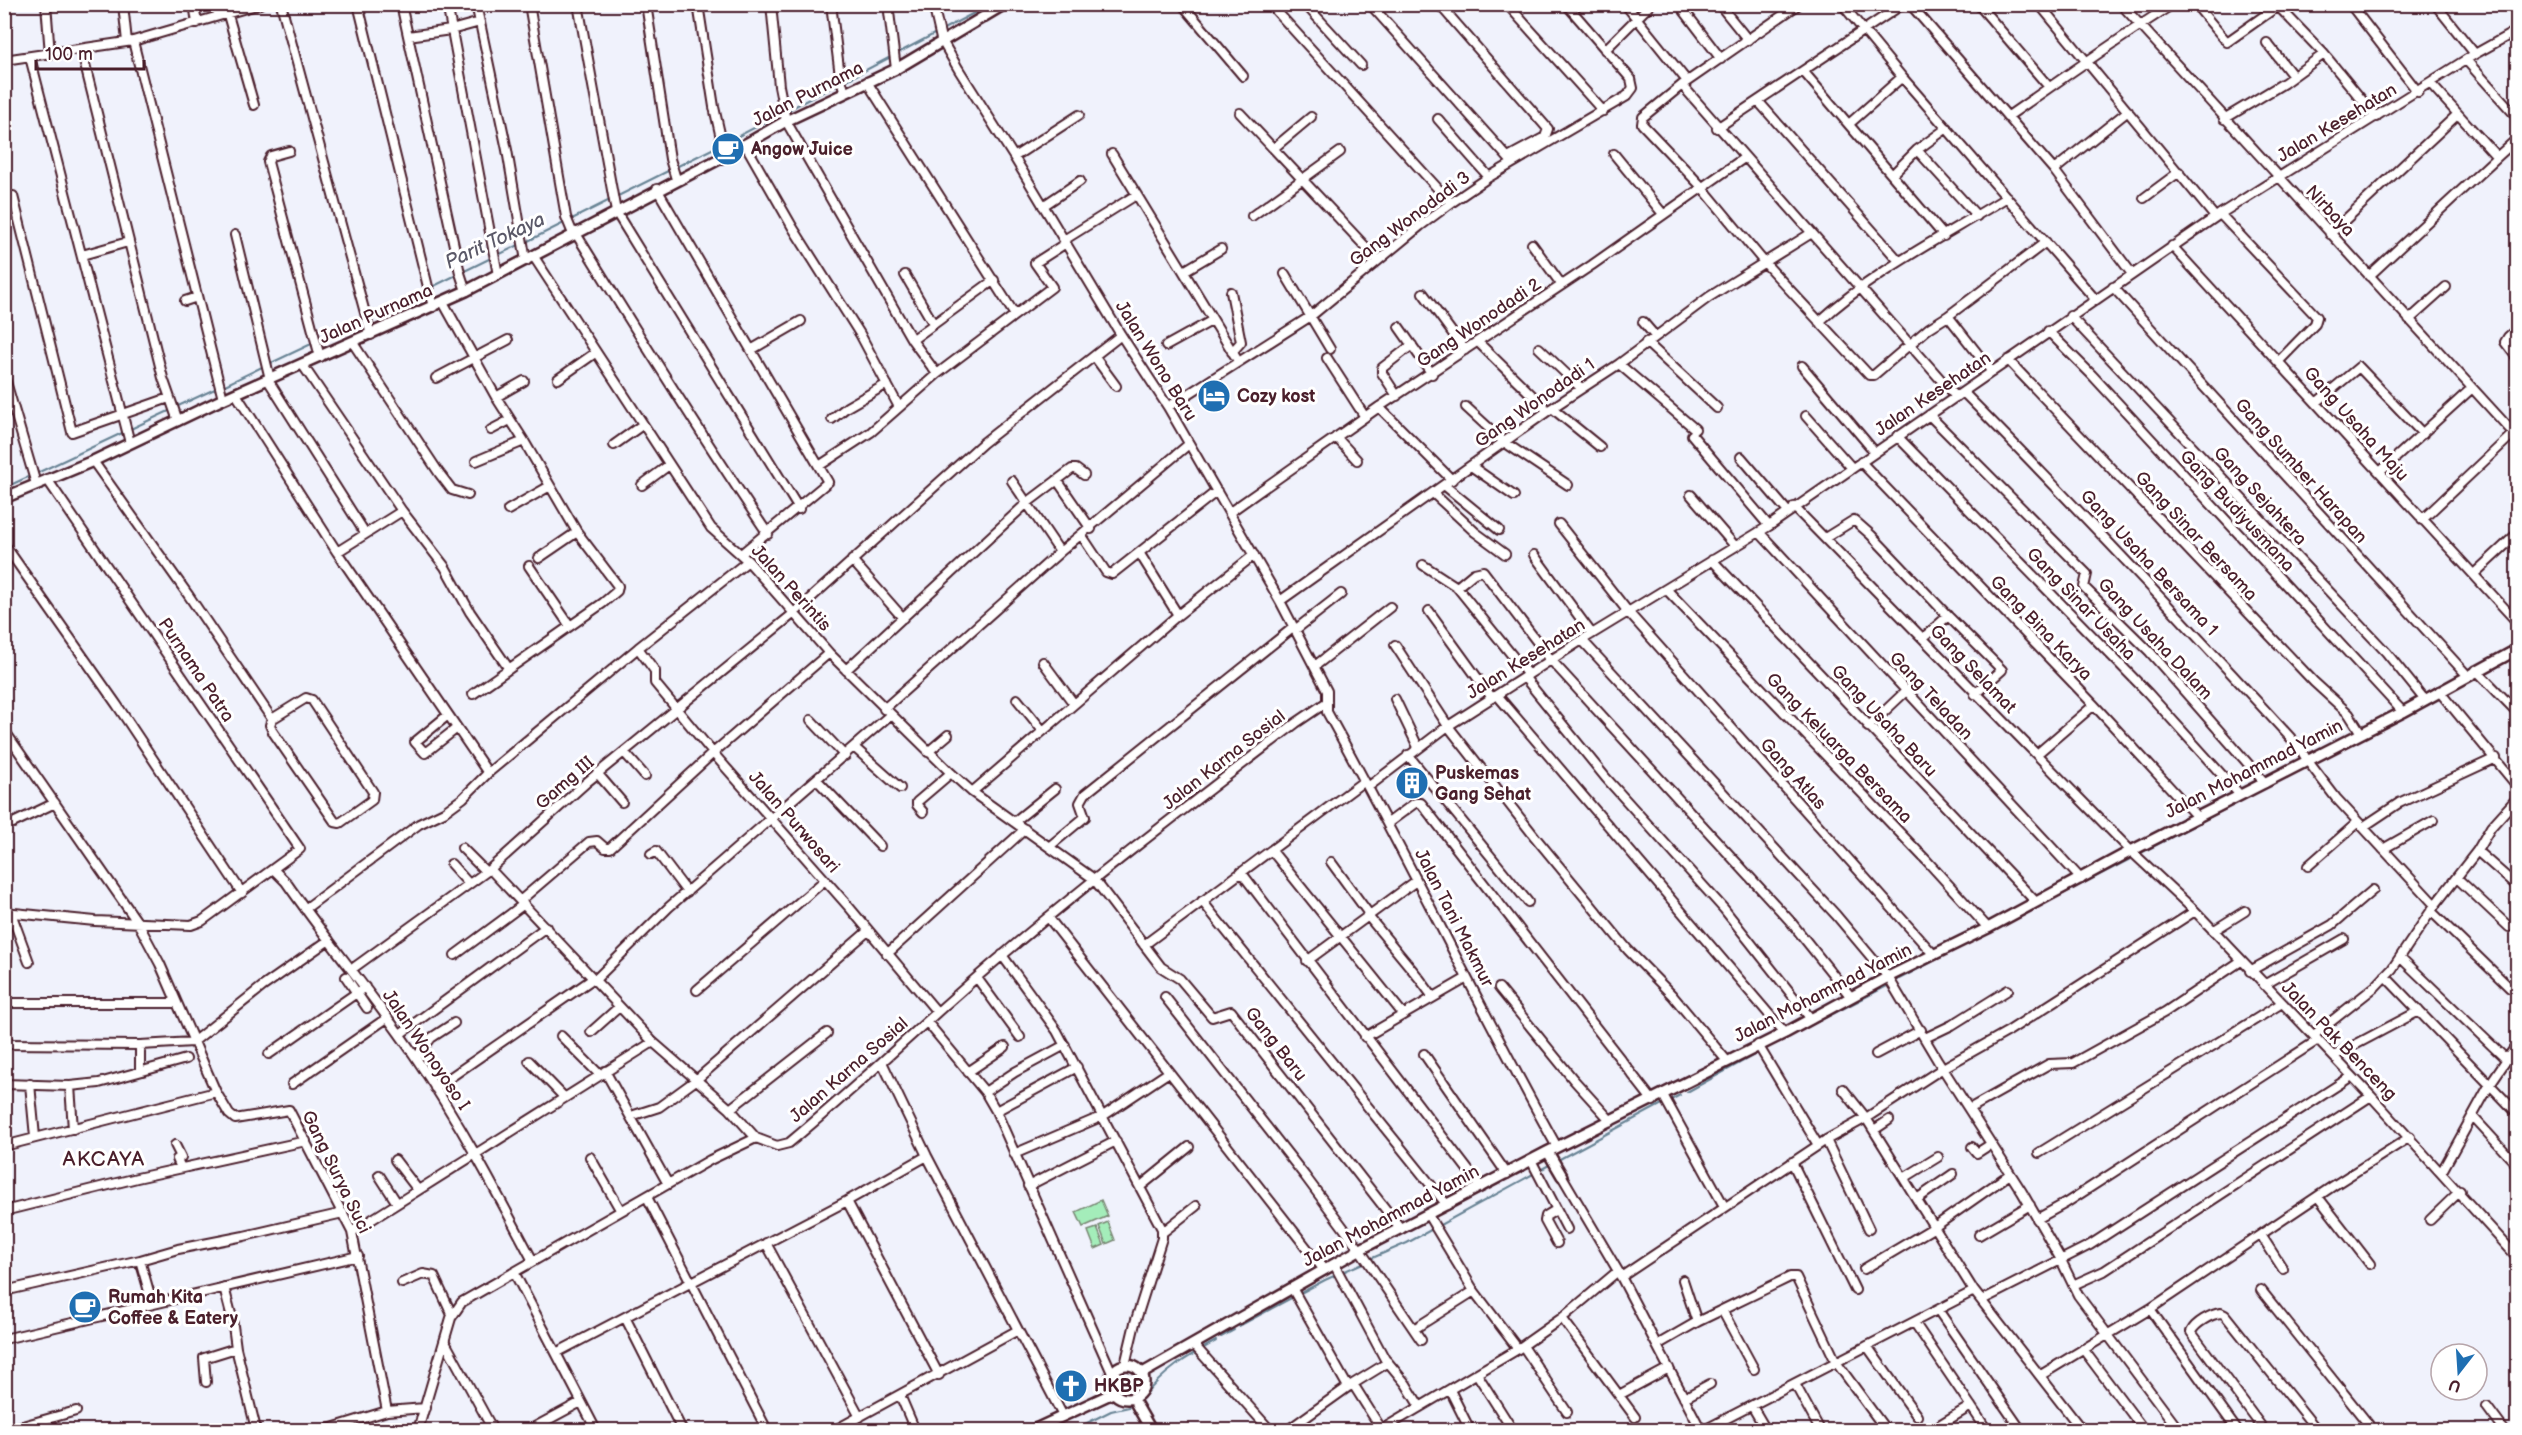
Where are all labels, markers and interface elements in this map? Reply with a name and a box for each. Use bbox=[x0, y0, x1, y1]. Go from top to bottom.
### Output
scale bar bbox=[36, 33, 144, 71]
text: 100 m bbox=[45, 44, 93, 65]
street label: Jalan Purnama bbox=[749, 57, 867, 131]
street label: Jalan Kesehatan bbox=[2274, 79, 2400, 167]
cafe icon: Angow Juice bbox=[710, 131, 746, 167]
place label: Angow Juice bbox=[750, 139, 853, 160]
street label: Gang Wonodadi 3 bbox=[1346, 167, 1474, 271]
street label: Nirbaya bbox=[2301, 181, 2359, 241]
water label: Parit Tokaya bbox=[441, 207, 549, 275]
street label: Gang Wonodadi 2 bbox=[1413, 274, 1545, 372]
street label: Jalan Purnama bbox=[316, 280, 436, 348]
street label: Jalan Wono Baru bbox=[1111, 297, 1201, 425]
street label: Jalan Kesehatan bbox=[1871, 347, 1995, 441]
street label: Gang Wonodadi 1 bbox=[1471, 354, 1599, 452]
street label: Gang Usaha Maju bbox=[2299, 363, 2413, 485]
hotel icon: Cozy kost bbox=[1196, 378, 1232, 414]
place label: Cozy kost bbox=[1237, 386, 1315, 407]
street label: Gang Sumber Harapan bbox=[2231, 394, 2371, 548]
street label: Gang Sejahtera bbox=[2209, 443, 2311, 549]
street label: Gang Budiyusmana bbox=[2175, 446, 2299, 576]
street label: Gang Sinar Bersama bbox=[2131, 467, 2261, 605]
street label: Gang Usaha Bersama 1 bbox=[2076, 486, 2222, 640]
street label: Jalan Perintis bbox=[747, 540, 835, 636]
street label: Gang Sinar Usaha bbox=[2022, 543, 2140, 665]
street label: Gang Bina Karya bbox=[1986, 571, 2096, 685]
street label: Gang Usaha Dalam bbox=[2093, 574, 2217, 704]
street label: Purnama Patra bbox=[154, 614, 238, 726]
street label: Jalan Kesehatan bbox=[1463, 614, 1589, 704]
street label: Gang Selamat bbox=[1926, 620, 2021, 718]
street label: Gang Teladan bbox=[1885, 648, 1977, 744]
street label: Gang Usaha Baru bbox=[1827, 661, 1941, 781]
street label: Gang Keluarga Bersama bbox=[1762, 669, 1916, 827]
street label: Jalan Karna Sosial bbox=[1159, 706, 1289, 814]
street label: Jalan Mohammad Yamin bbox=[2162, 715, 2346, 823]
street label: Gang Atlas bbox=[1756, 734, 1830, 814]
street label: Gamg III bbox=[531, 752, 599, 814]
place label: Puskemas Gang Sehat bbox=[1435, 763, 1531, 805]
building icon: Puskemas Gang Sehat bbox=[1394, 765, 1430, 801]
street label: Jalan Purwosari bbox=[744, 767, 844, 877]
street label: Jalan Tani Makmur bbox=[1410, 846, 1498, 991]
street label: Jalan Mohammad Yamin bbox=[1731, 939, 1915, 1047]
street label: Jalan Pak Benceng bbox=[2277, 977, 2401, 1105]
street label: Jalan Wonoyoso I bbox=[378, 986, 474, 1114]
street label: Gang Baru bbox=[1241, 1003, 1311, 1085]
street label: Jalan Karna Sosial bbox=[786, 1013, 912, 1127]
street label: Gang Surya Suci bbox=[297, 1107, 375, 1237]
district label: AKCAYA bbox=[62, 1147, 146, 1172]
street label: Jalan Mohammad Yamin bbox=[1299, 1161, 1483, 1271]
place label: Rumah Kita Coffee & Eatery bbox=[108, 1287, 239, 1329]
cafe icon: Rumah Kita Coffee & Eatery bbox=[67, 1289, 103, 1325]
north arrow bbox=[2429, 1342, 2489, 1402]
church icon: HKBP bbox=[1053, 1368, 1089, 1404]
text: U bbox=[2447, 1374, 2463, 1396]
place label: HKBP bbox=[1094, 1376, 1144, 1397]

